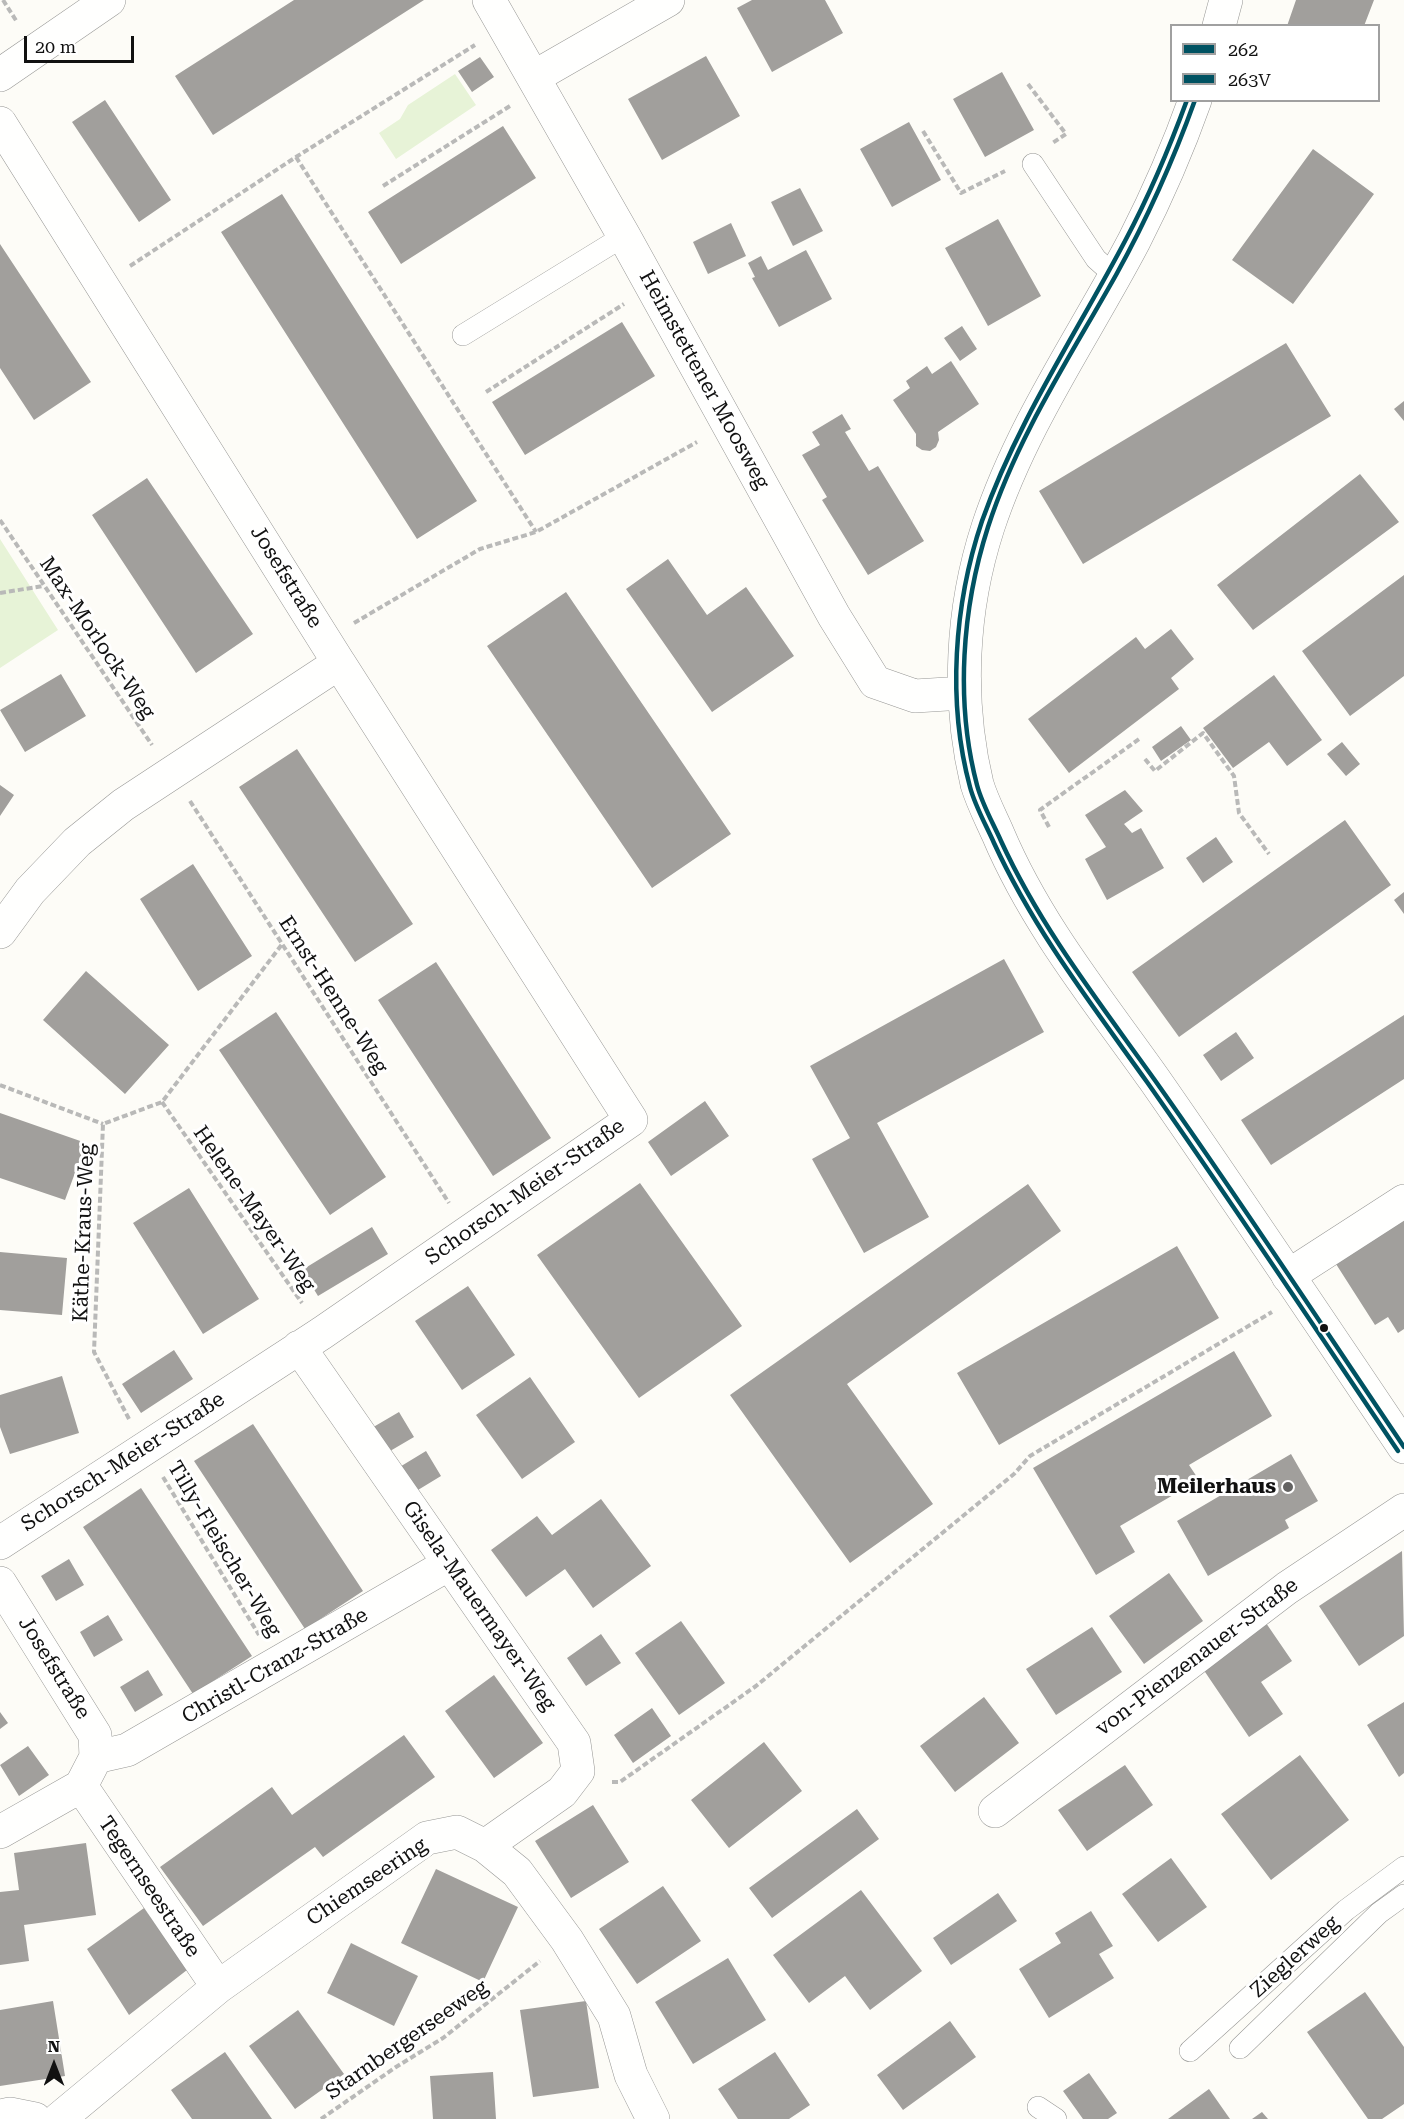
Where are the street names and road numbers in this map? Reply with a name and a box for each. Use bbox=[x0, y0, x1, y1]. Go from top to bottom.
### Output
street label: Heimstettener Moosweg bbox=[633, 266, 775, 494]
street label: Josefstraße bbox=[245, 521, 327, 633]
street label: Max-Morlock-Weg bbox=[34, 552, 160, 724]
street label: Ernst-Henne-Weg bbox=[273, 912, 393, 1078]
street label: Schorsch-Meier-Straße bbox=[420, 1114, 630, 1270]
street label: Helene-Mayer-Weg bbox=[187, 1121, 321, 1297]
street label: Käthe-Kraus-Weg bbox=[68, 1143, 100, 1323]
street label: Schorsch-Meier-Straße bbox=[17, 1387, 229, 1537]
street label: Tilly-Fleischer-Weg bbox=[162, 1457, 286, 1641]
street label: Gisela-Mauermayer-Weg bbox=[397, 1496, 561, 1716]
street label: von-Pienzenauer-Straße bbox=[1091, 1573, 1303, 1741]
street label: Christl-Cranz-Straße bbox=[178, 1602, 372, 1730]
street label: Josefstraße bbox=[13, 1612, 95, 1724]
street label: Tegernseestraße bbox=[93, 1812, 205, 1962]
street label: Chiemseering bbox=[302, 1832, 432, 1932]
street label: Zieglerweg bbox=[1246, 1911, 1344, 2003]
street label: Starnbergerseeweg bbox=[321, 1975, 493, 2105]

